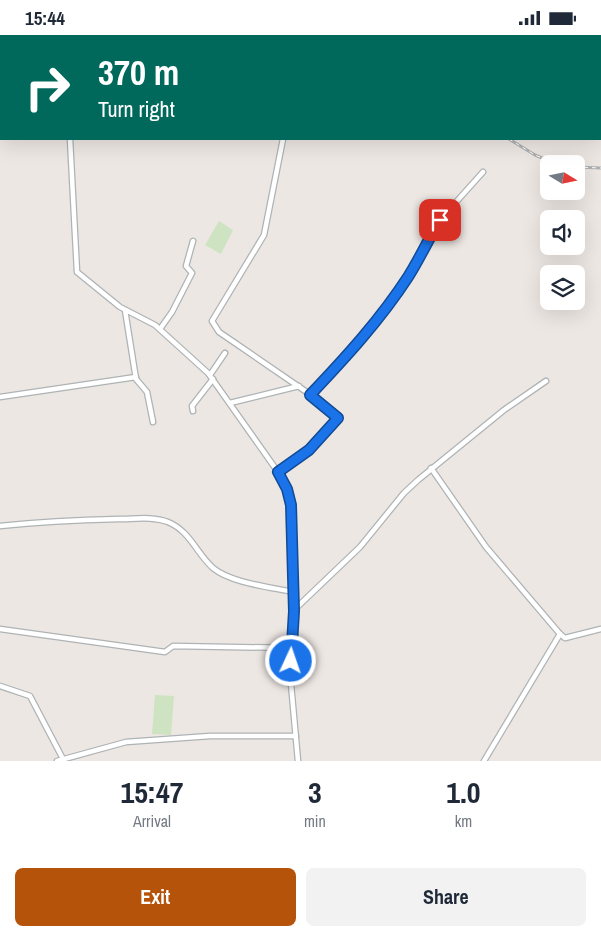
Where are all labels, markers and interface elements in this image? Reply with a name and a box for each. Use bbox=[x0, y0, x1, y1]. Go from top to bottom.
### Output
text: 15:44 bbox=[25, 5, 65, 31]
text: 370 m bbox=[98, 49, 179, 96]
icon: right bbox=[15, 55, 80, 120]
text: Turn right bbox=[98, 94, 175, 124]
north arrow bbox=[540, 155, 585, 200]
map controls bbox=[540, 155, 585, 310]
pin bbox=[419, 199, 461, 241]
icon: arrive bbox=[426, 206, 454, 234]
button: sound bbox=[540, 210, 585, 255]
button: layers bbox=[540, 265, 585, 310]
position arrow bbox=[264, 634, 316, 686]
text: 15:47 bbox=[121, 772, 183, 812]
text: 3 bbox=[308, 772, 322, 812]
text: 1.0 bbox=[446, 772, 481, 812]
text: Arrival bbox=[133, 810, 171, 832]
text: min bbox=[304, 810, 326, 832]
text: km bbox=[455, 810, 472, 832]
button: Exit bbox=[15, 868, 296, 926]
button: Share bbox=[306, 868, 586, 926]

